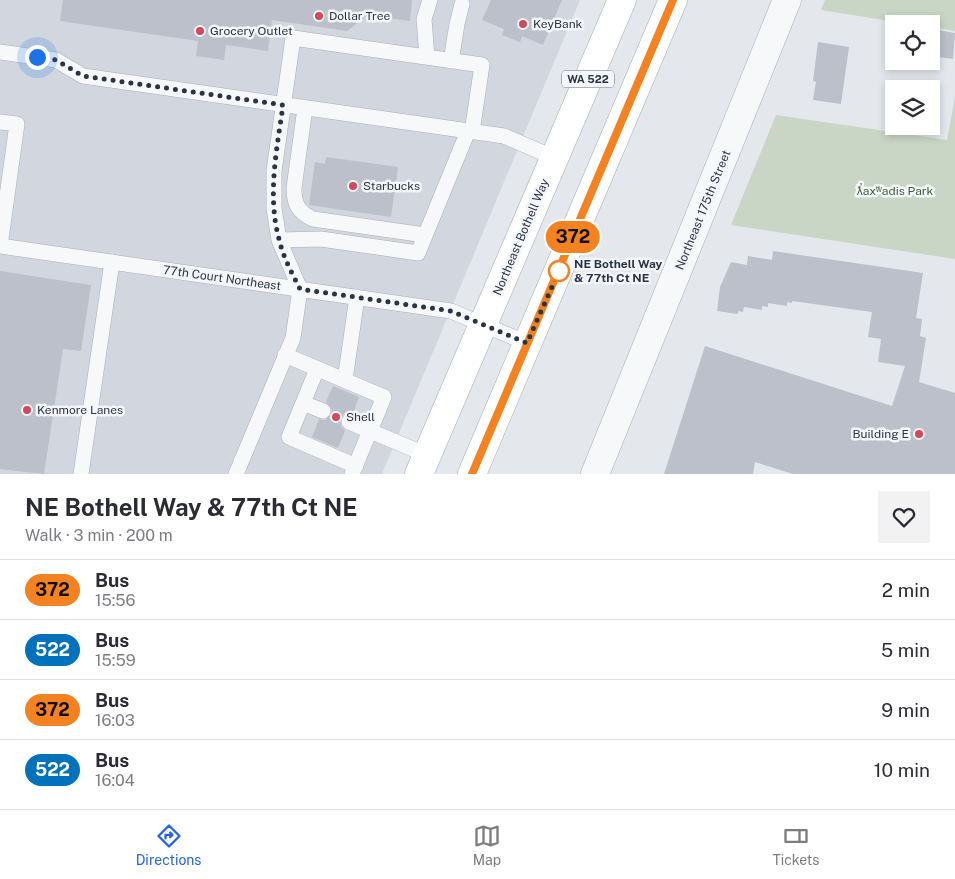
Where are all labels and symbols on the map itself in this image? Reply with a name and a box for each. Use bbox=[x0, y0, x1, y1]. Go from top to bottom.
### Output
place label: Dollar Tree bbox=[329, 9, 391, 23]
marker: Dollar Tree bbox=[313, 10, 325, 22]
place label: KeyBank bbox=[533, 17, 583, 31]
marker: KeyBank bbox=[517, 18, 529, 30]
place label: Grocery Outlet bbox=[210, 24, 293, 38]
marker: Grocery Outlet bbox=[194, 25, 206, 37]
your location bbox=[25, 45, 50, 70]
road number: WA 522 bbox=[562, 70, 614, 88]
street label: Northeast 175th Street bbox=[673, 148, 734, 272]
street label: Northeast Bothell Way bbox=[490, 176, 552, 297]
place label: Starbucks bbox=[363, 179, 420, 193]
marker: Starbucks bbox=[347, 180, 359, 192]
park label: ƛ̕ax̌ʷadis Park bbox=[857, 182, 933, 198]
line badge: 372 bbox=[544, 221, 602, 253]
place label: NE Bothell Way & 77th Ct NE bbox=[574, 257, 663, 285]
marker: NE Bothell Way & 77th Ct NE bbox=[548, 260, 570, 282]
street label: 77th Court Northeast bbox=[162, 263, 282, 293]
place label: Kenmore Lanes bbox=[37, 403, 123, 417]
marker: Kenmore Lanes bbox=[21, 404, 33, 416]
place label: Shell bbox=[346, 410, 375, 424]
marker: Shell bbox=[330, 411, 342, 423]
place label: Building E bbox=[852, 427, 909, 441]
marker: Building E bbox=[913, 428, 925, 440]

